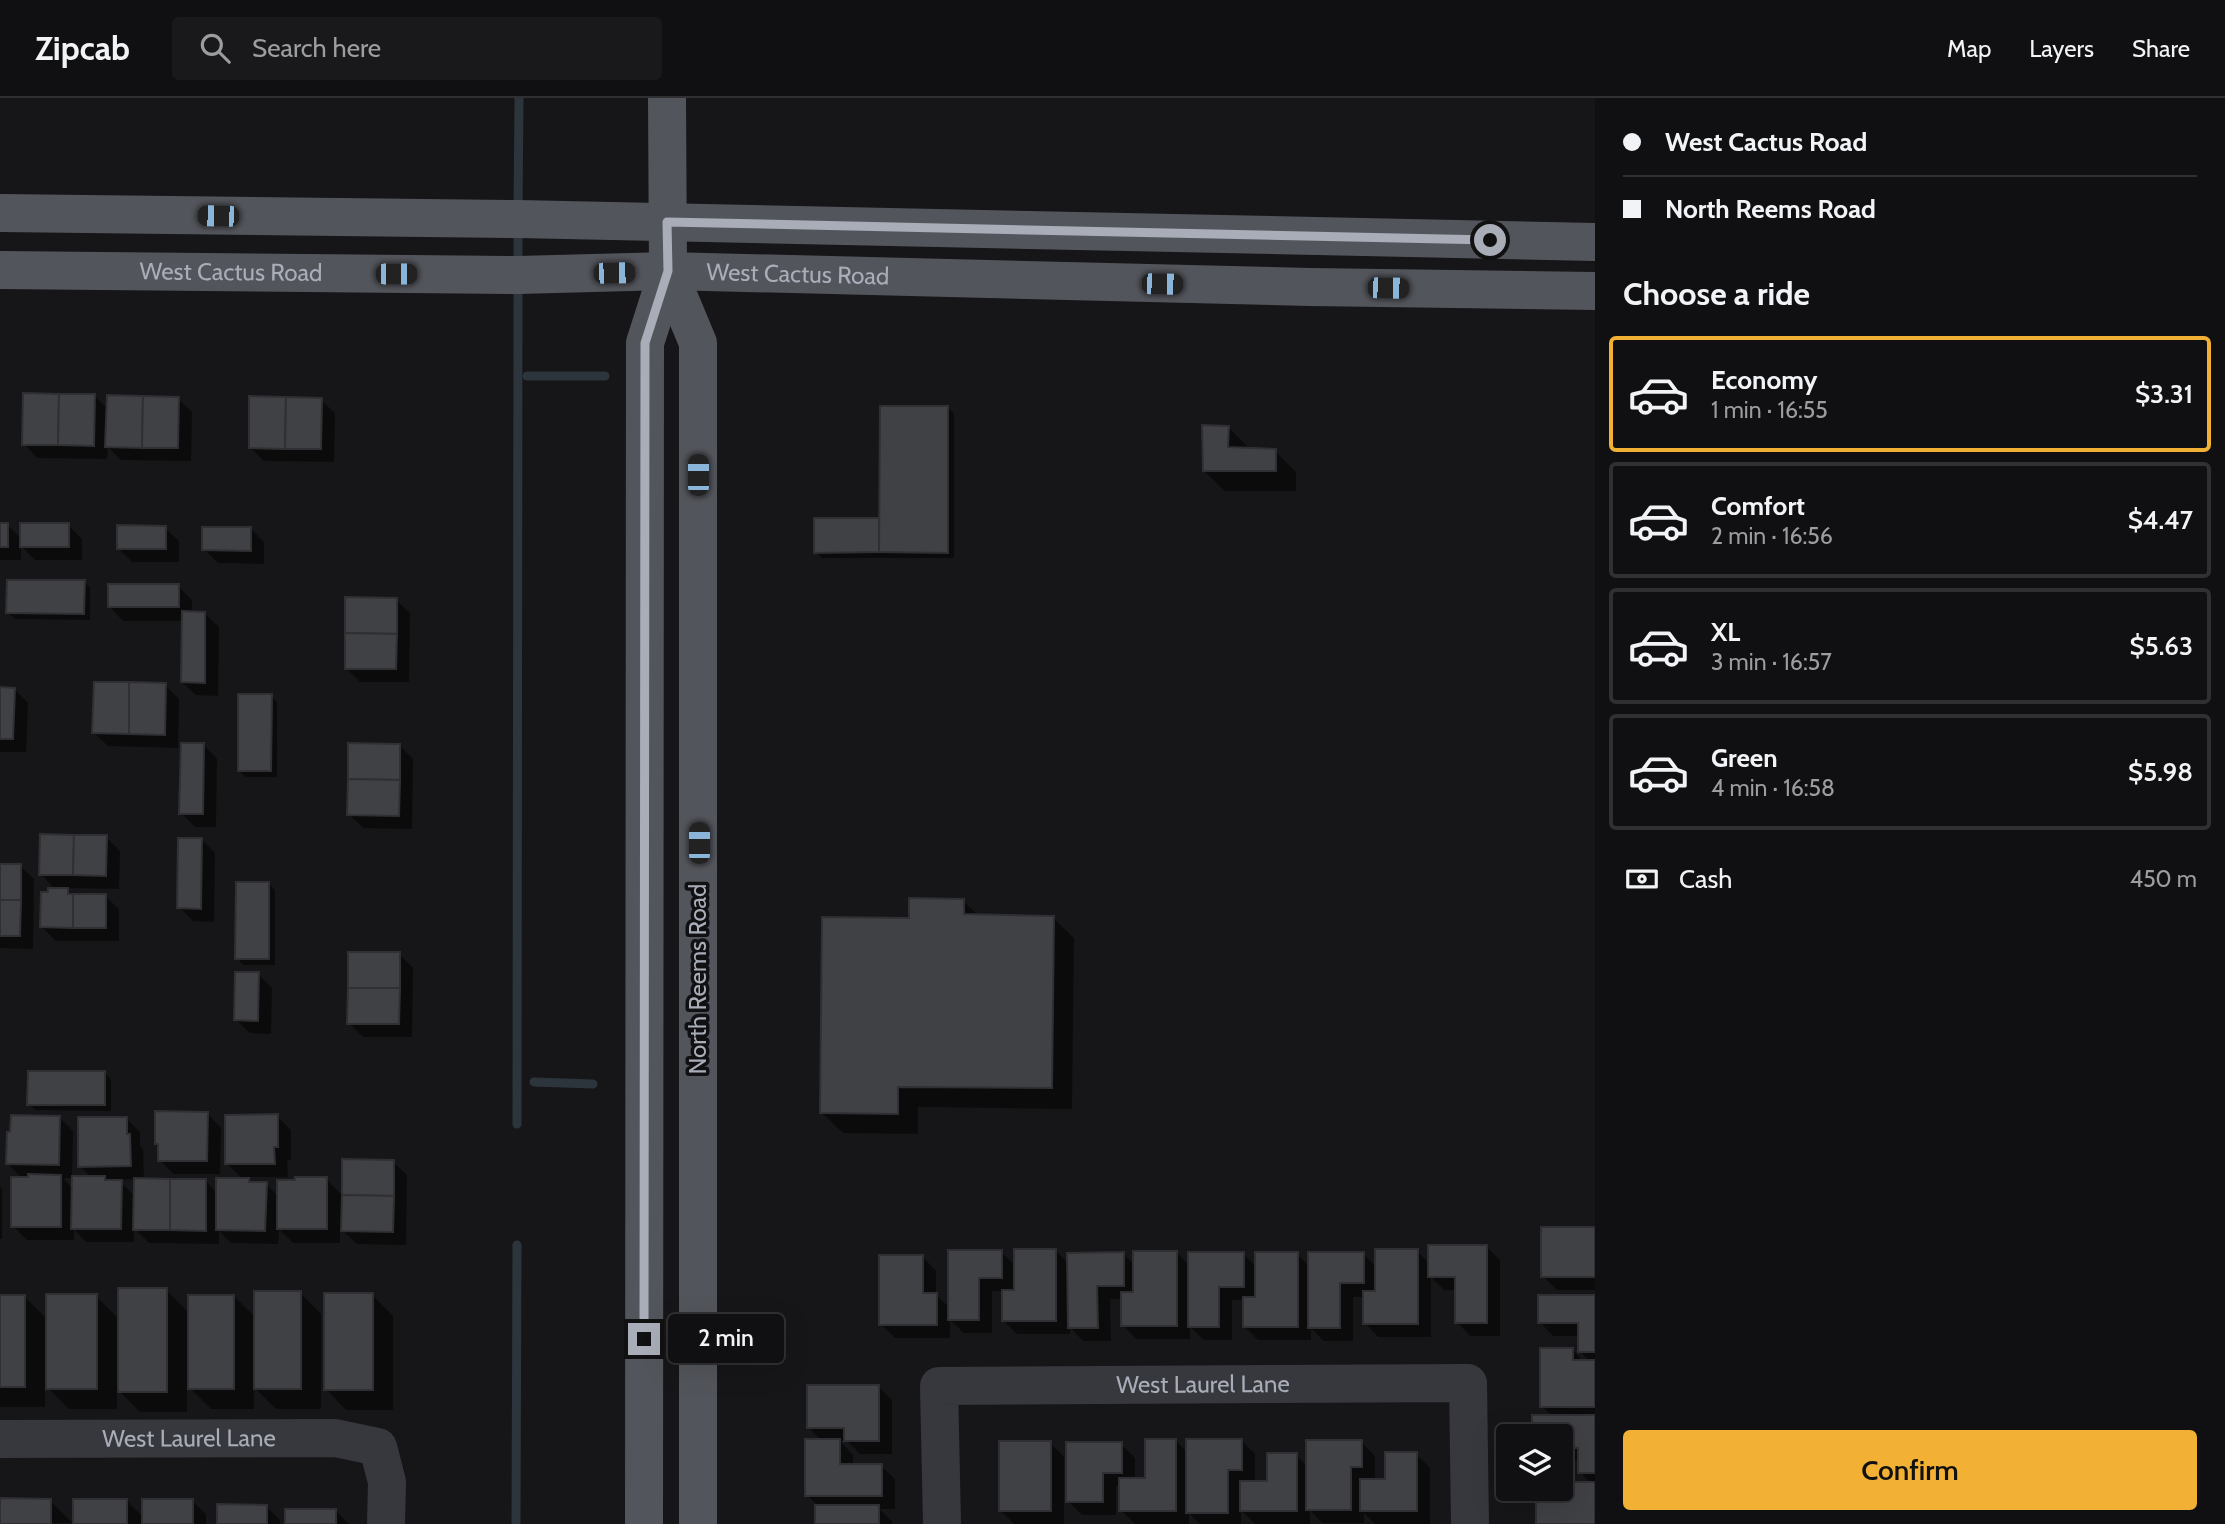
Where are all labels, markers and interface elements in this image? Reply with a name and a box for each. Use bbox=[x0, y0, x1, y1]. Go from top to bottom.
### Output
search box bbox=[172, 17, 662, 80]
text: Zipcab bbox=[35, 28, 130, 68]
icon: search bbox=[196, 29, 234, 67]
text: Search here bbox=[252, 32, 381, 64]
text: Map bbox=[1947, 34, 1991, 63]
text: Layers bbox=[2029, 34, 2094, 63]
text: Share bbox=[2132, 34, 2190, 63]
text: West Cactus Road bbox=[1665, 126, 1867, 158]
text: North Reems Road bbox=[1665, 193, 1876, 225]
car bbox=[197, 205, 240, 227]
route start bbox=[1474, 224, 1506, 256]
street label: West Cactus Road bbox=[139, 256, 323, 287]
street label: West Cactus Road bbox=[706, 257, 890, 291]
car bbox=[593, 262, 636, 284]
car bbox=[376, 264, 418, 285]
car bbox=[1141, 273, 1184, 295]
text: Choose a ride bbox=[1623, 274, 1810, 313]
car bbox=[1367, 277, 1410, 299]
icon: car bbox=[1627, 363, 1690, 426]
text: Economy bbox=[1711, 364, 1817, 396]
text: $3.31 bbox=[2135, 378, 2193, 410]
text: 1 min · 16:55 bbox=[1711, 396, 1828, 424]
car bbox=[688, 454, 709, 496]
icon: car bbox=[1627, 489, 1690, 552]
text: Comfort bbox=[1711, 490, 1805, 522]
text: $4.47 bbox=[2128, 504, 2193, 536]
text: 2 min · 16:56 bbox=[1711, 522, 1833, 550]
icon: car bbox=[1627, 615, 1690, 678]
text: XL bbox=[1711, 616, 1740, 648]
text: $5.63 bbox=[2130, 630, 2193, 662]
text: 3 min · 16:57 bbox=[1711, 648, 1832, 676]
icon: car bbox=[1627, 741, 1690, 804]
text: Green bbox=[1711, 742, 1778, 774]
text: $5.98 bbox=[2128, 756, 2193, 788]
text: 4 min · 16:58 bbox=[1711, 774, 1835, 802]
car bbox=[689, 822, 710, 864]
icon: cash bbox=[1623, 860, 1661, 898]
text: Cash bbox=[1679, 863, 1732, 895]
text: 450 m bbox=[2130, 865, 2197, 893]
street label: North Reems Road bbox=[683, 884, 712, 1074]
callout: 2 min bbox=[668, 1314, 784, 1364]
route end bbox=[628, 1323, 660, 1355]
text: 2 min bbox=[698, 1324, 754, 1352]
street label: West Laurel Lane bbox=[1116, 1369, 1290, 1399]
street label: West Laurel Lane bbox=[102, 1423, 276, 1453]
map controls bbox=[1496, 1424, 1573, 1501]
button: layers bbox=[1496, 1424, 1573, 1501]
button: Confirm bbox=[1623, 1430, 2197, 1510]

